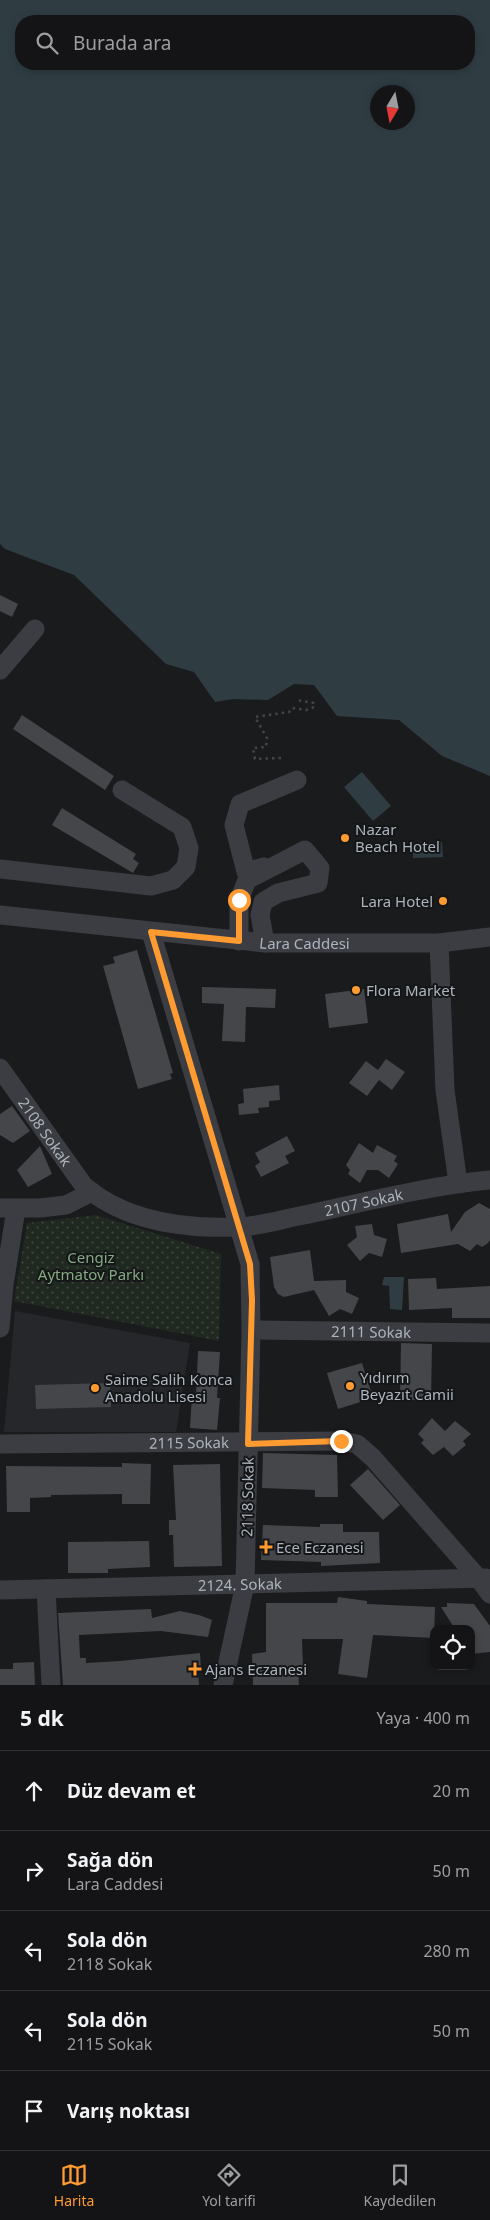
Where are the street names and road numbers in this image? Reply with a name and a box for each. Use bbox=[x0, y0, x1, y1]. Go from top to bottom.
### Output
street label: Lara Caddesi bbox=[258, 932, 350, 953]
street label: 2108 Sokak bbox=[14, 1093, 77, 1170]
street label: 2107 Sokak bbox=[322, 1184, 405, 1220]
street label: 2111 Sokak bbox=[331, 1321, 411, 1342]
street label: 2115 Sokak bbox=[149, 1432, 229, 1453]
street label: 2118 Sokak bbox=[236, 1457, 258, 1537]
street label: 2124. Sokak bbox=[198, 1573, 282, 1595]

